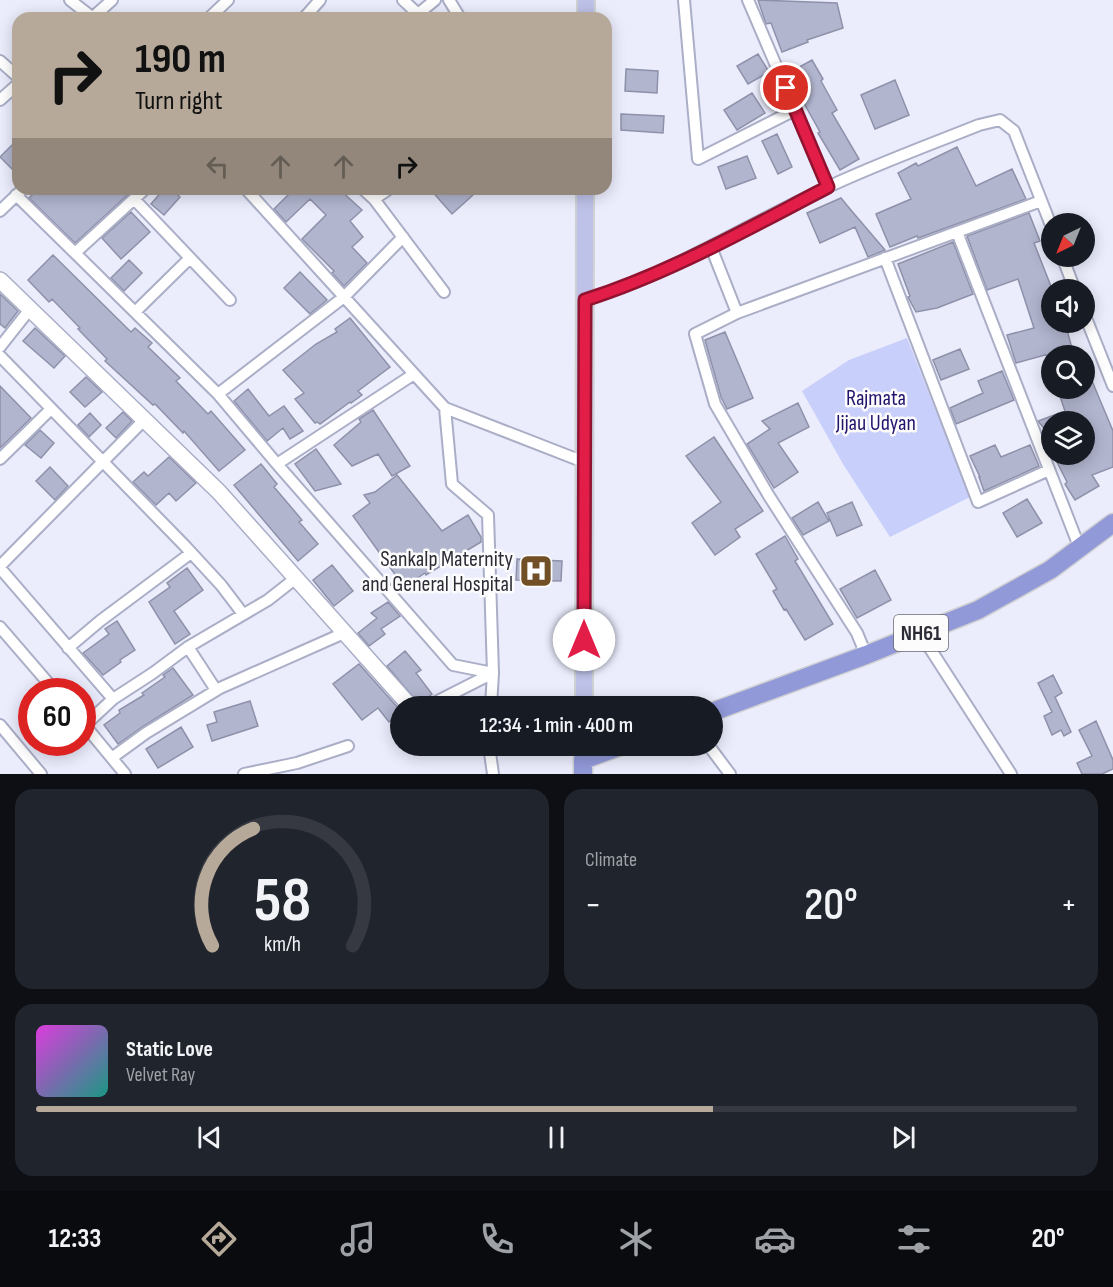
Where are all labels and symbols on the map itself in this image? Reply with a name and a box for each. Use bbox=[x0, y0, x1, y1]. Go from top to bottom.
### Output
pin bbox=[760, 62, 811, 113]
north arrow bbox=[1041, 213, 1095, 267]
park label: Rajmata Jijau Udyan bbox=[835, 385, 916, 437]
place label: Sankalp Maternity and General Hospital bbox=[362, 546, 514, 598]
hospital icon: Sankalp Maternity and General Hospital bbox=[518, 553, 554, 589]
position arrow bbox=[552, 608, 616, 672]
road number: NH61 bbox=[894, 615, 948, 651]
speed limit sign: 60 bbox=[18, 678, 96, 756]

